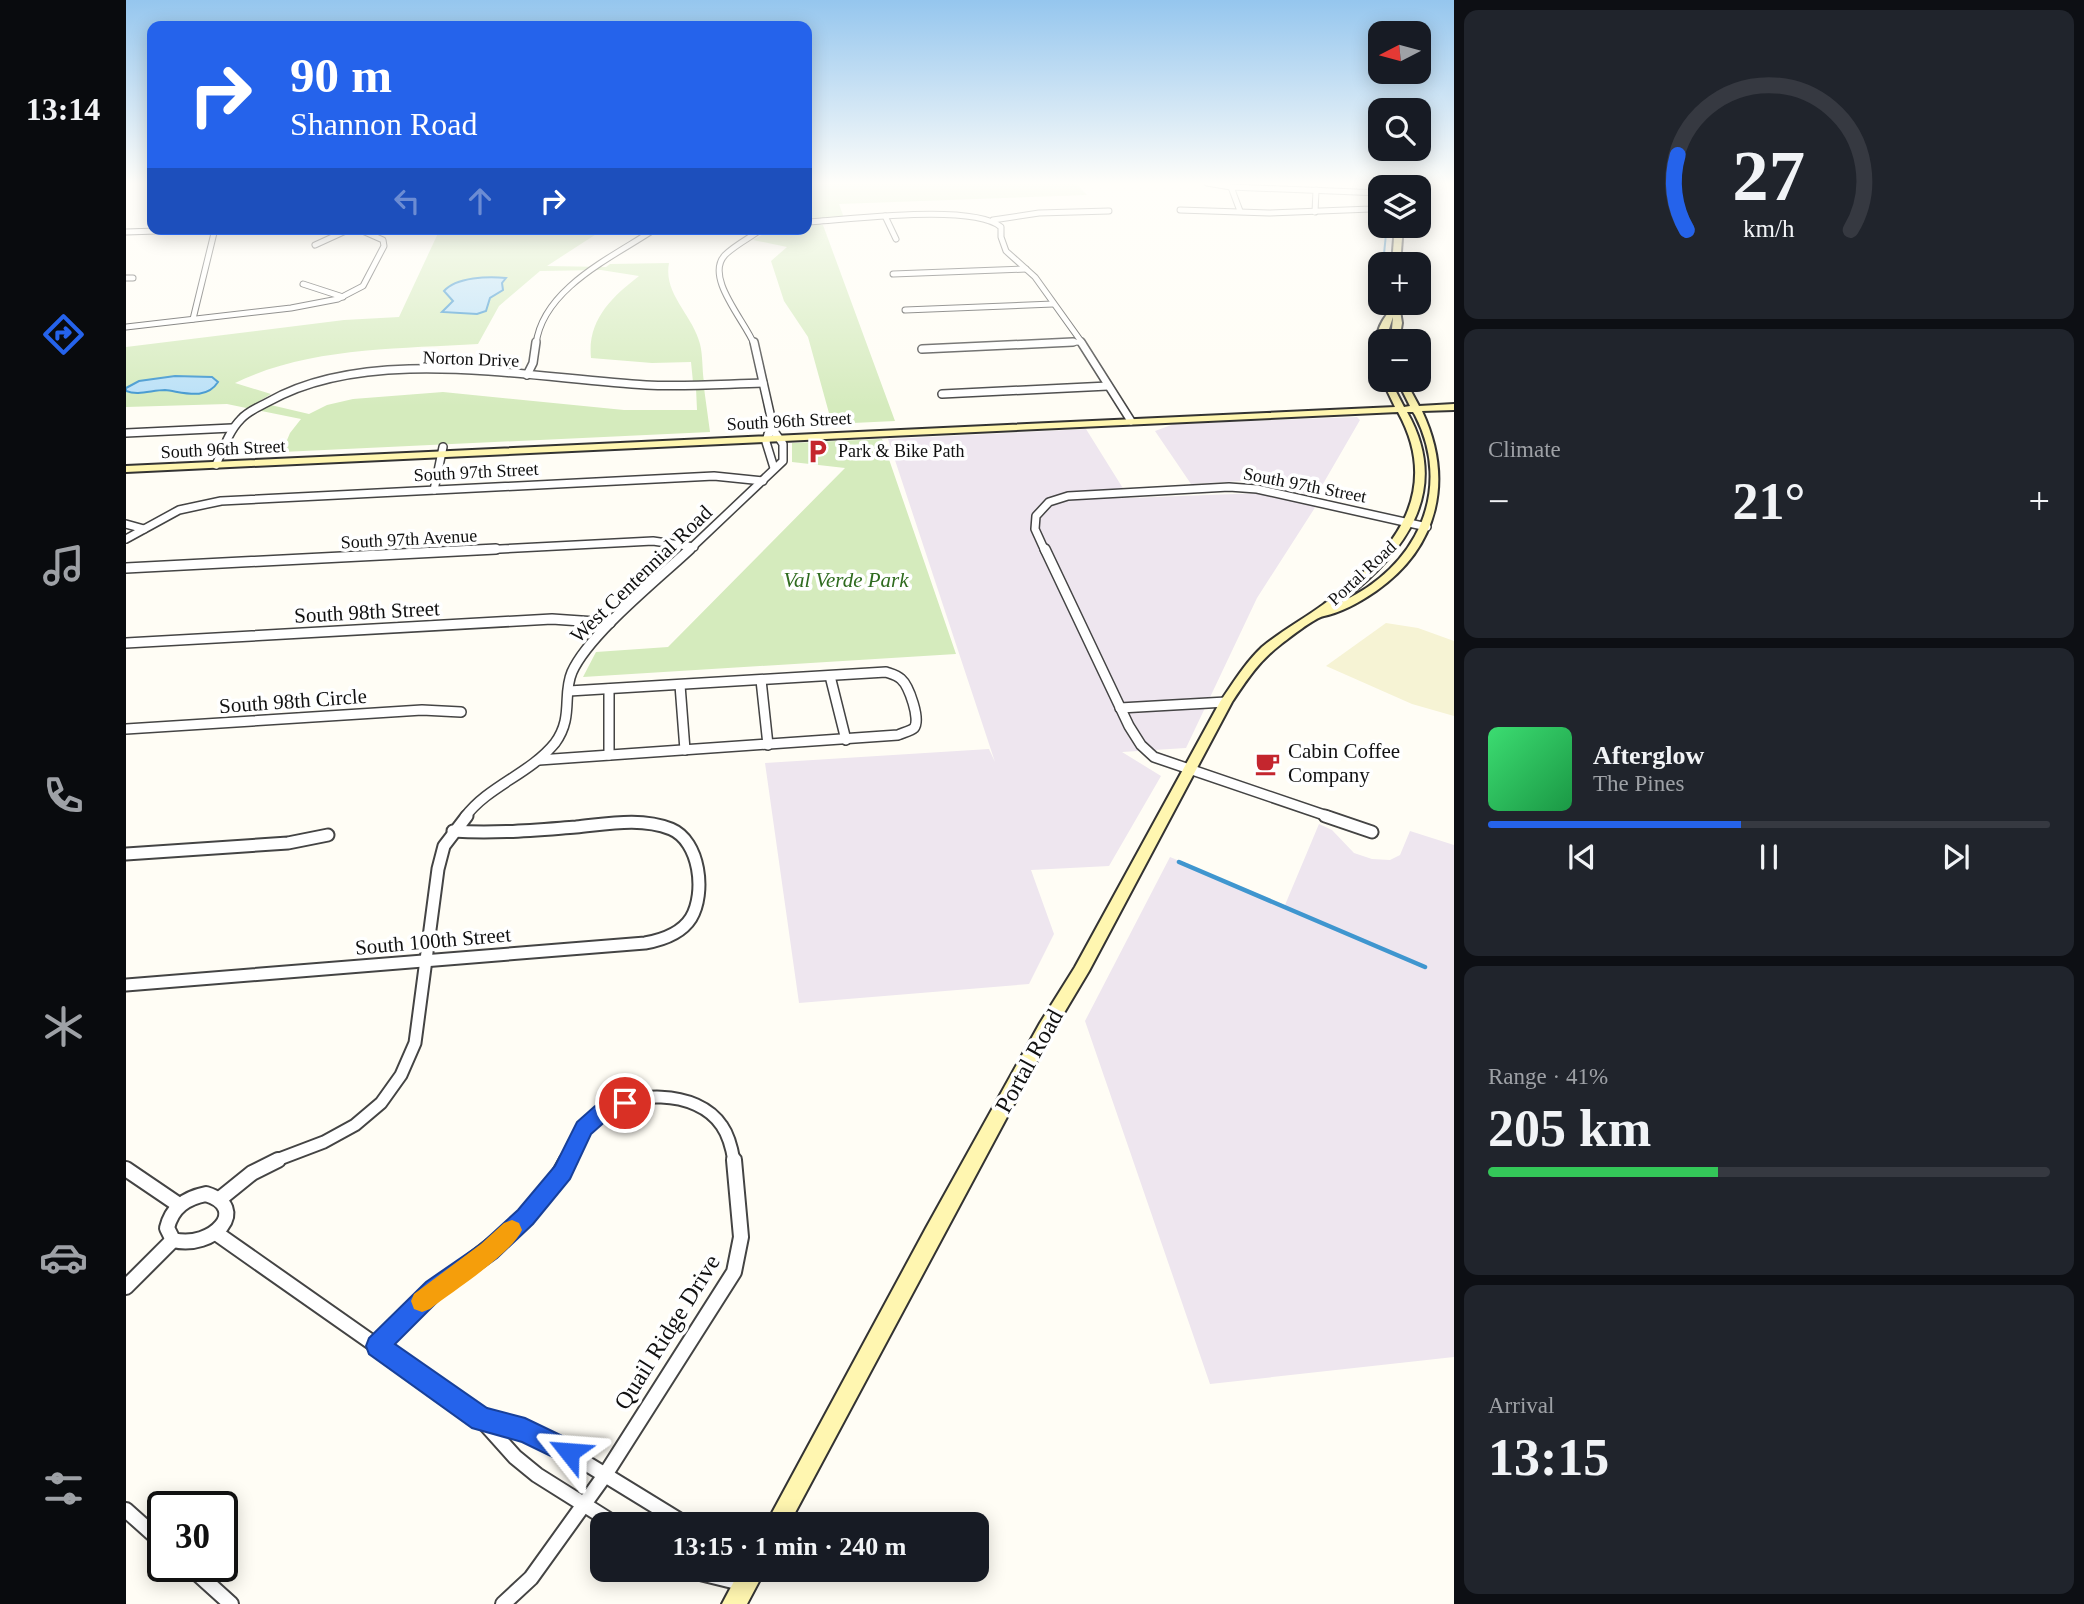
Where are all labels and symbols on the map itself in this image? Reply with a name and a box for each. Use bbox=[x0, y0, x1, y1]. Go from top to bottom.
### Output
north arrow bbox=[1368, 21, 1432, 84]
street label: Norton Drive bbox=[422, 347, 520, 371]
street label: South 96th Street bbox=[726, 408, 852, 434]
street label: South 96th Street bbox=[160, 436, 286, 462]
parking icon: Park & Bike Path bbox=[804, 437, 832, 465]
place label: Park & Bike Path bbox=[838, 441, 965, 461]
street label: South 97th Street bbox=[413, 459, 539, 485]
street label: South 97th Street bbox=[1242, 463, 1368, 507]
street label: West Centennial Road bbox=[565, 500, 717, 648]
street label: South 97th Avenue bbox=[340, 525, 478, 553]
street label: Portal Road bbox=[1324, 537, 1400, 609]
park label: Val Verde Park bbox=[783, 568, 909, 592]
street label: South 98th Street bbox=[294, 596, 441, 628]
street label: South 98th Circle bbox=[218, 684, 368, 718]
place label: Cabin Coffee Company bbox=[1288, 739, 1400, 787]
cafe icon: Cabin Coffee Company bbox=[1254, 749, 1282, 777]
street label: South 100th Street bbox=[354, 922, 512, 960]
street label: Portal Road bbox=[990, 1005, 1068, 1117]
pin bbox=[595, 1073, 655, 1133]
street label: Quail Ridge Drive bbox=[609, 1250, 725, 1414]
position arrow bbox=[532, 1415, 606, 1489]
speed limit sign: 30 bbox=[147, 1491, 238, 1582]

